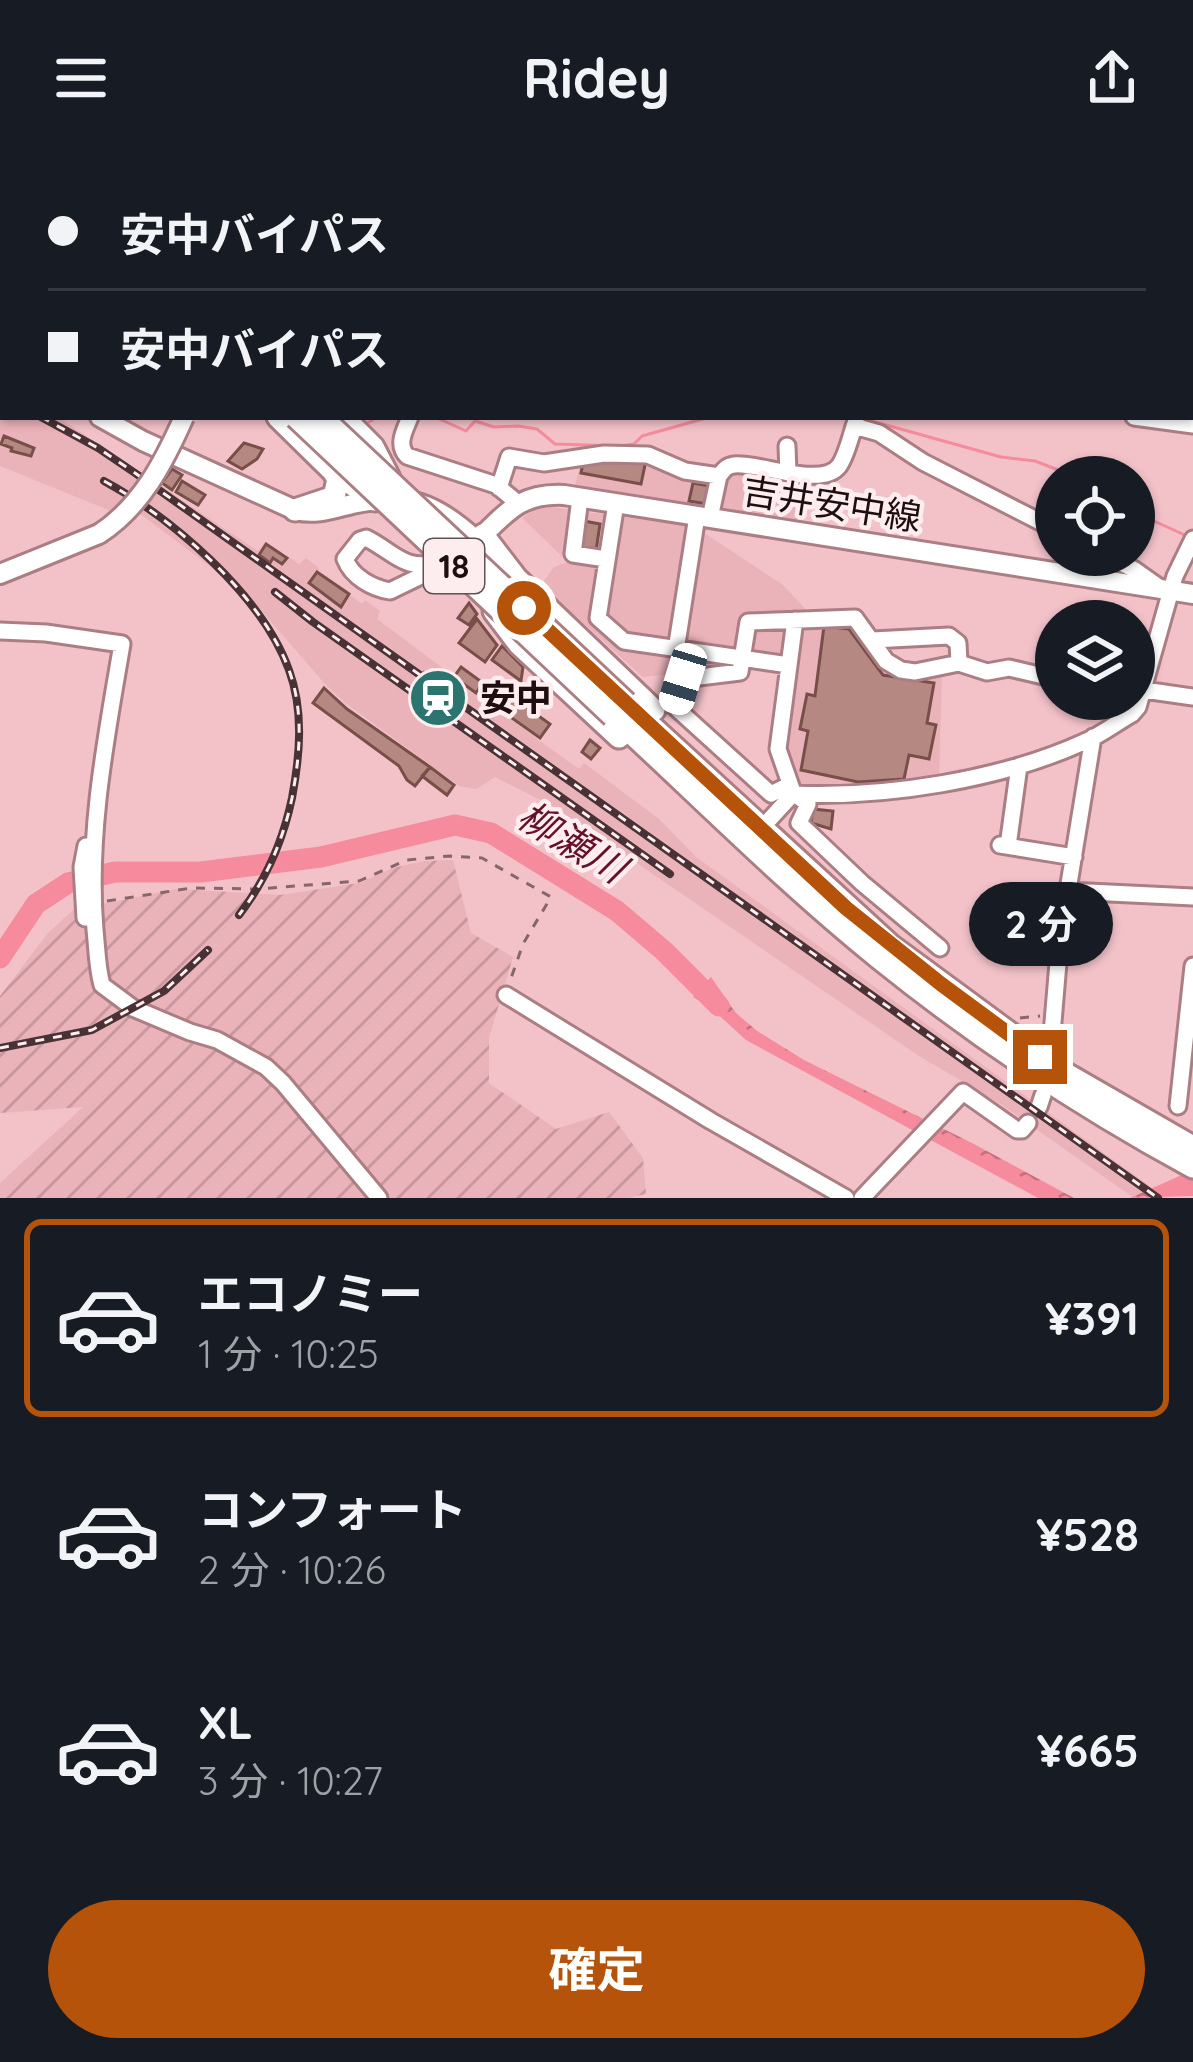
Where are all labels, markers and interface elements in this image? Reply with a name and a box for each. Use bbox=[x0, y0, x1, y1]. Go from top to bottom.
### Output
text: Ridey bbox=[523, 44, 670, 112]
icon: menu bbox=[48, 45, 114, 111]
icon: share bbox=[1079, 45, 1145, 111]
text: 安中バイパス bbox=[120, 206, 389, 262]
text: 安中バイパス bbox=[120, 321, 389, 377]
map controls bbox=[1035, 456, 1155, 720]
button: locate bbox=[1035, 456, 1155, 576]
street label: 吉井安中線 bbox=[740, 467, 924, 540]
road number: 18 bbox=[424, 539, 484, 593]
route start bbox=[497, 581, 551, 635]
button: layers bbox=[1035, 600, 1155, 720]
car bbox=[655, 639, 711, 719]
station icon: 安中 bbox=[407, 667, 469, 729]
place label: 安中 bbox=[480, 675, 552, 720]
water label: 柳瀬川 bbox=[509, 790, 638, 895]
callout: 2 分 bbox=[968, 883, 1112, 967]
text: 2 分 bbox=[1005, 899, 1077, 948]
route end bbox=[1013, 1030, 1067, 1084]
icon: car bbox=[54, 1264, 162, 1372]
text: エコノミー bbox=[198, 1265, 423, 1321]
text: ¥391 bbox=[1045, 1290, 1139, 1346]
text: 1 分 · 10:25 bbox=[198, 1329, 379, 1378]
icon: car bbox=[54, 1480, 162, 1588]
text: コンフォート bbox=[198, 1481, 467, 1537]
text: ¥528 bbox=[1036, 1506, 1139, 1562]
text: 2 分 · 10:26 bbox=[198, 1545, 386, 1594]
text: XL bbox=[198, 1694, 253, 1750]
icon: car bbox=[54, 1696, 162, 1804]
text: ¥665 bbox=[1036, 1722, 1139, 1778]
text: 3 分 · 10:27 bbox=[198, 1756, 383, 1805]
button: 確定 bbox=[48, 1900, 1145, 2038]

